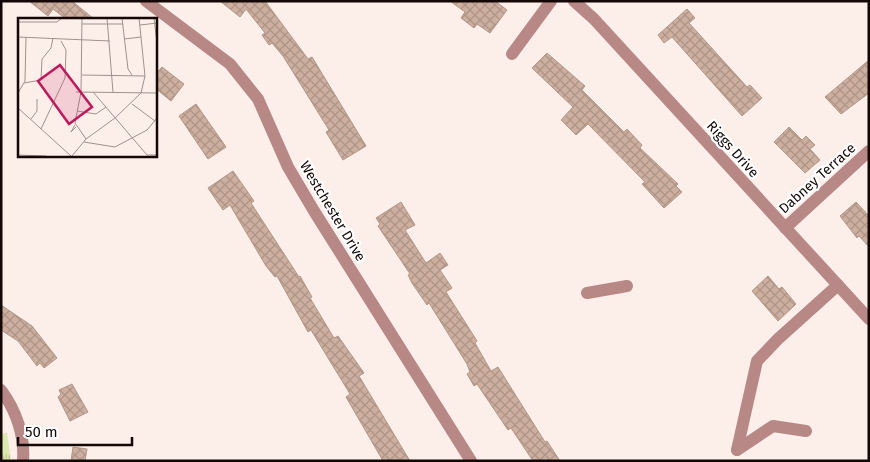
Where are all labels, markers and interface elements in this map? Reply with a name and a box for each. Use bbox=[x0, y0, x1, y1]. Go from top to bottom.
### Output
inset map bbox=[18, 18, 156, 156]
street label: Riggs Drive bbox=[703, 118, 762, 181]
street label: Dabney Terrace bbox=[776, 140, 859, 217]
street label: Westchester Drive bbox=[296, 158, 369, 264]
scale bar bbox=[18, 414, 131, 446]
text: 50 m bbox=[25, 423, 58, 441]

